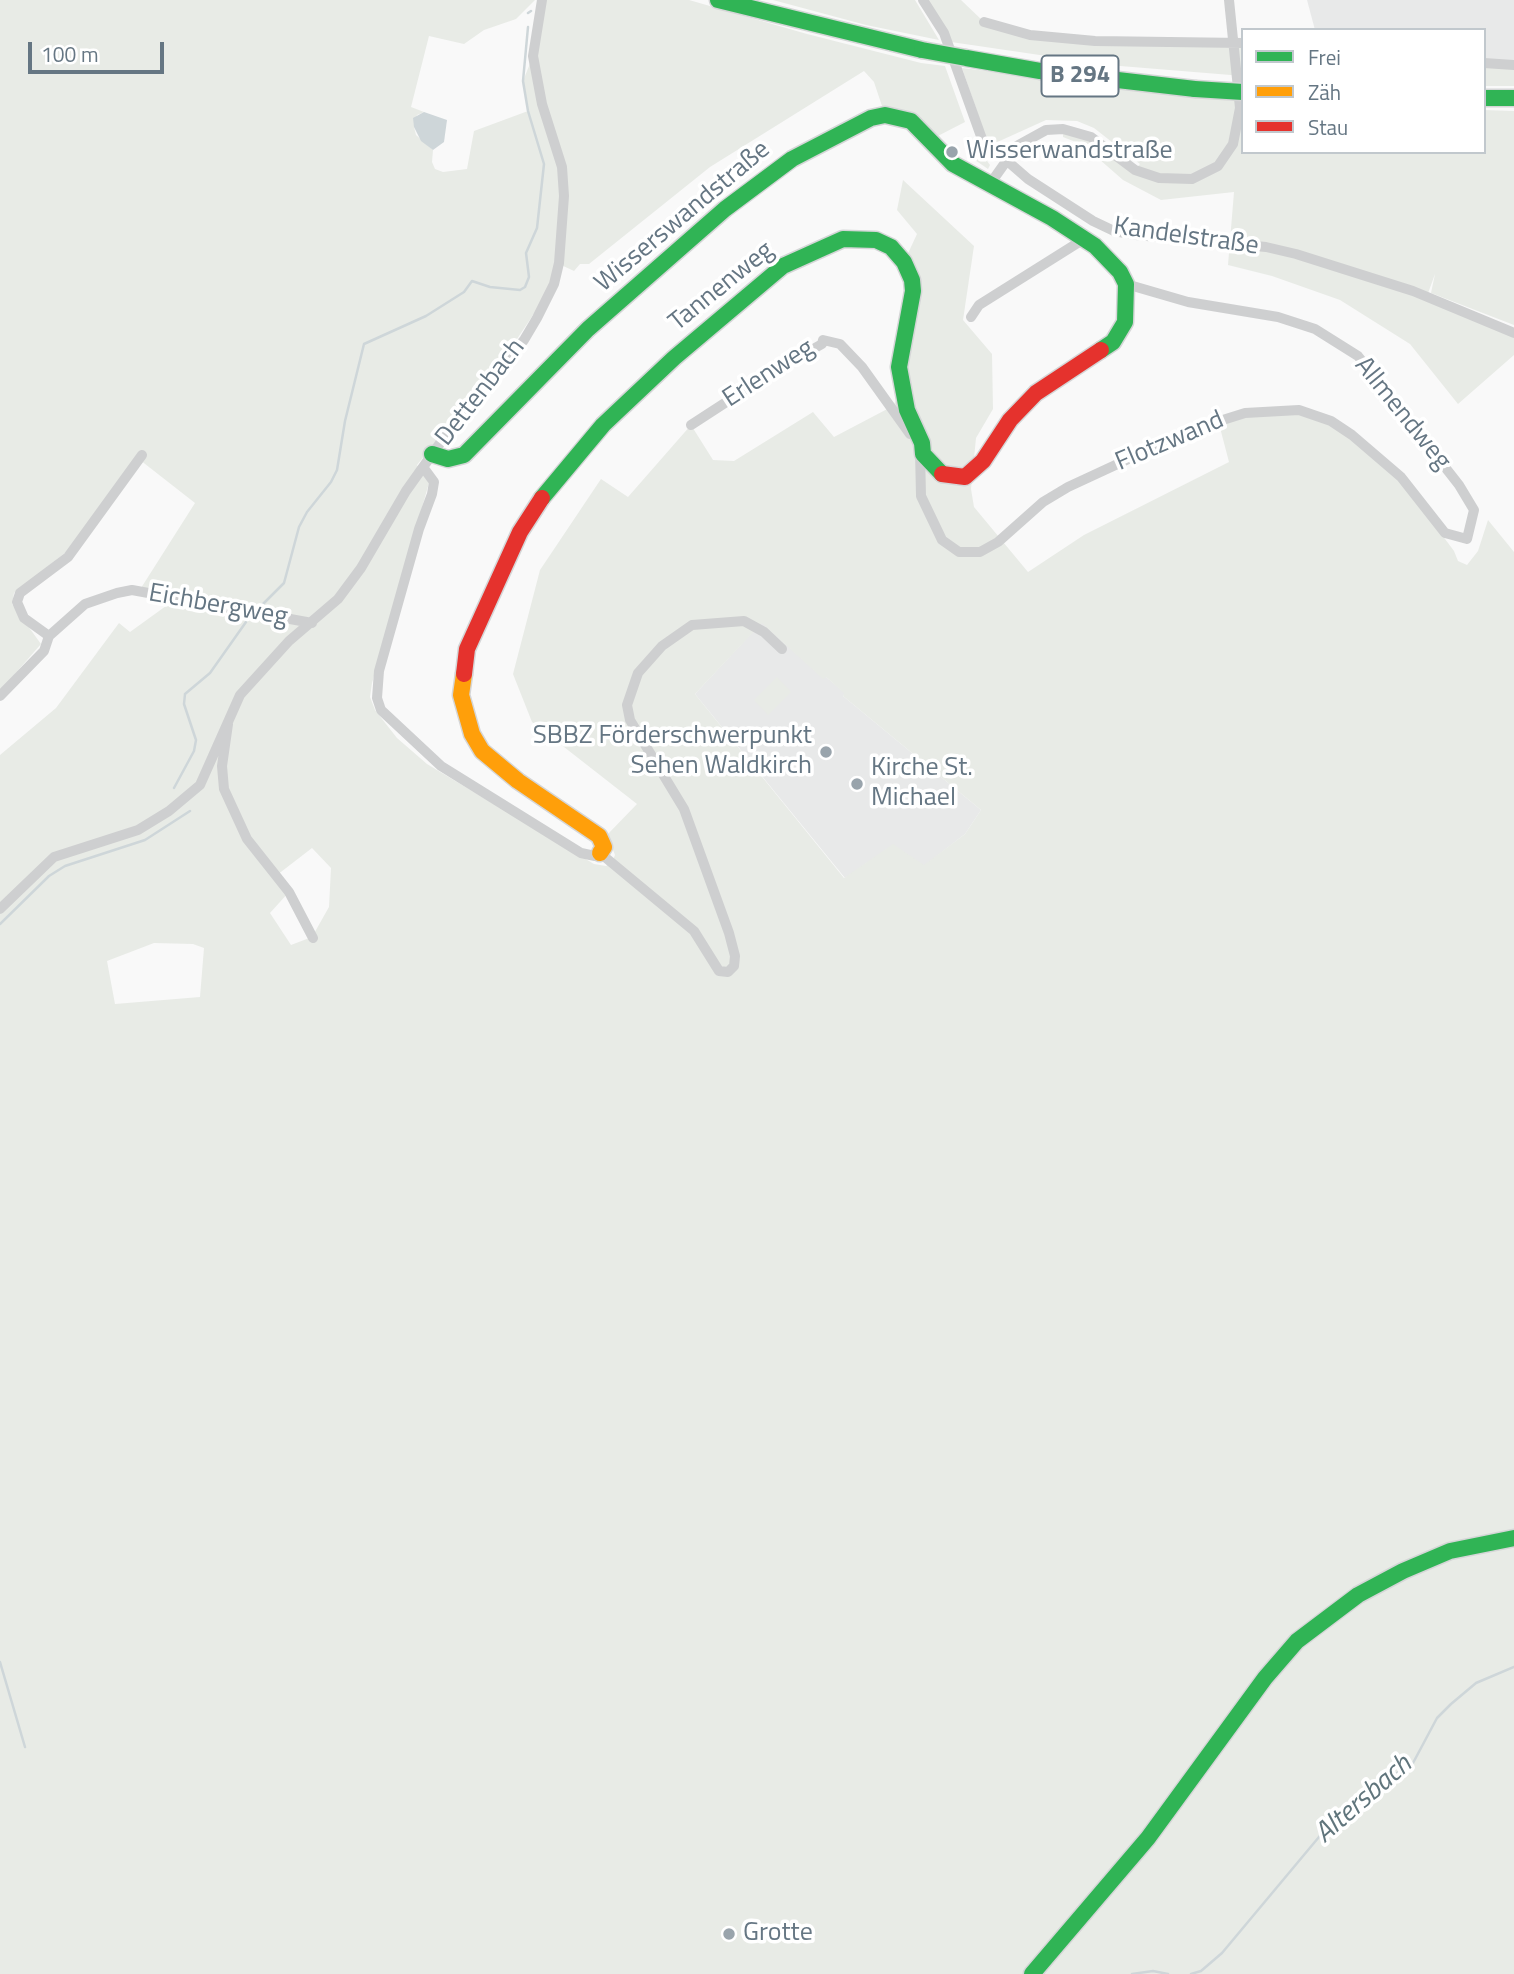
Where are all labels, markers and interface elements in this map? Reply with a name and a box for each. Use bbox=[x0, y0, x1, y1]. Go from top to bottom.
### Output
scale bar bbox=[32, 28, 168, 72]
legend bbox=[1241, 28, 1486, 154]
text: 100 m bbox=[41, 38, 98, 70]
text: Frei bbox=[1308, 41, 1341, 73]
road number: B 294 bbox=[1042, 56, 1118, 96]
text: Zäh bbox=[1308, 76, 1341, 108]
text: Stau bbox=[1308, 111, 1348, 143]
street label: Wisserswandstraße bbox=[589, 135, 777, 299]
place label: Wisserwandstraße bbox=[966, 136, 1173, 168]
marker: Wisserwandstraße bbox=[944, 144, 960, 160]
street label: Kandelstraße bbox=[1112, 211, 1260, 263]
street label: Tannenweg bbox=[663, 235, 781, 339]
street label: Dettenbach bbox=[430, 333, 532, 453]
street label: Erlenweg bbox=[718, 333, 820, 415]
street label: Allmendweg bbox=[1347, 351, 1457, 477]
street label: Flotzwand bbox=[1111, 405, 1229, 479]
street label: Eichbergweg bbox=[146, 578, 290, 634]
place label: SBBZ Förderschwerpunkt Sehen Waldkirch bbox=[533, 721, 812, 782]
marker: SBBZ Förderschwerpunkt Sehen Waldkirch bbox=[818, 744, 834, 760]
place label: Kirche St. Michael bbox=[871, 753, 973, 814]
marker: Kirche St. Michael bbox=[849, 776, 865, 792]
water label: Altersbach bbox=[1309, 1749, 1419, 1851]
place label: Grotte bbox=[743, 1918, 813, 1950]
marker: Grotte bbox=[721, 1926, 737, 1942]

